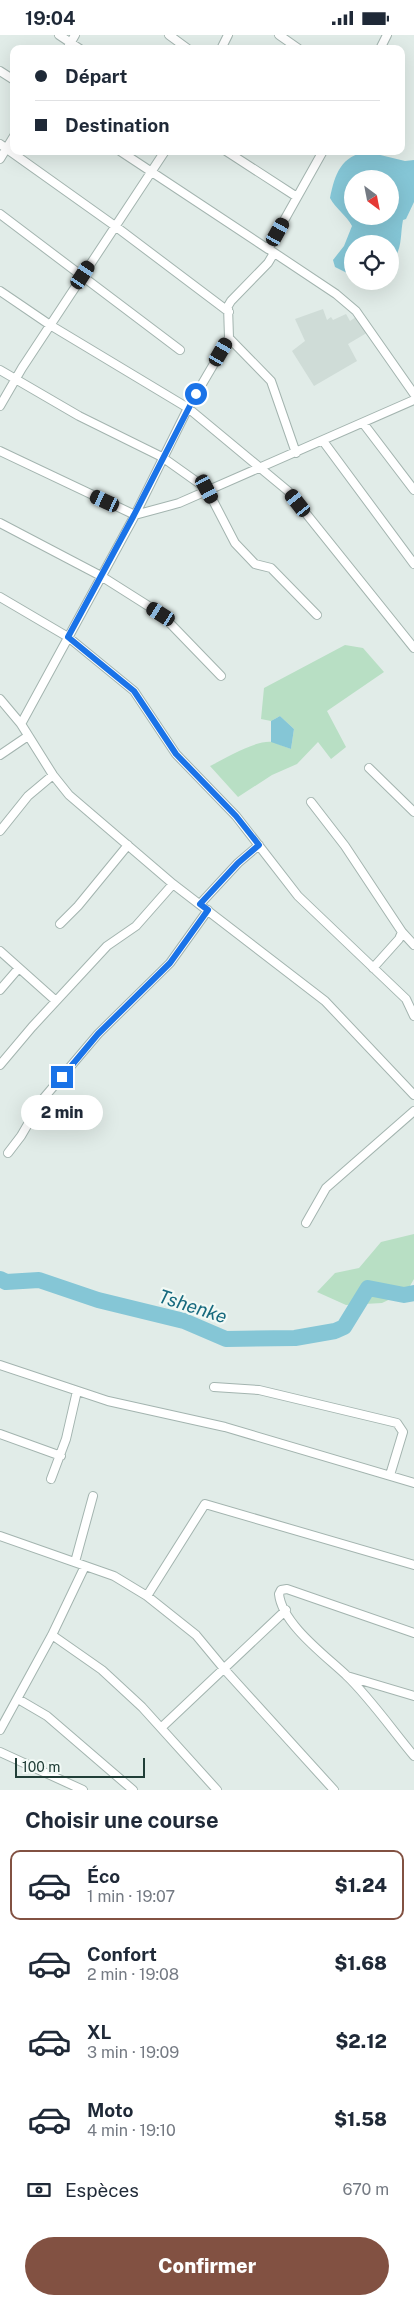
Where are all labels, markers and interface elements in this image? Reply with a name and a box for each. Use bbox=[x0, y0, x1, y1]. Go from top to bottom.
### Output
text: 19:04 bbox=[25, 7, 75, 29]
text: Départ bbox=[65, 65, 128, 87]
text: Destination bbox=[65, 114, 169, 136]
north arrow bbox=[344, 170, 399, 225]
map controls bbox=[344, 170, 399, 290]
car bbox=[264, 215, 291, 249]
button: locate bbox=[344, 235, 399, 290]
car bbox=[68, 258, 97, 292]
car bbox=[207, 335, 234, 369]
route start bbox=[185, 383, 207, 405]
car bbox=[193, 472, 220, 506]
car bbox=[282, 487, 313, 519]
car bbox=[88, 488, 121, 514]
car bbox=[144, 600, 177, 628]
route end bbox=[51, 1066, 73, 1088]
callout: 2 min bbox=[21, 1095, 103, 1129]
text: 2 min bbox=[41, 1103, 83, 1122]
water label: Tshenke bbox=[156, 1285, 230, 1327]
scale bar bbox=[15, 1755, 145, 1778]
text: 100 m bbox=[22, 1759, 60, 1775]
text: Choisir une course bbox=[25, 1807, 219, 1833]
icon: car bbox=[27, 1863, 72, 1908]
text: Éco bbox=[87, 1865, 120, 1887]
text: $1.24 bbox=[335, 1874, 387, 1896]
text: 1 min · 19:07 bbox=[87, 1887, 175, 1906]
icon: car bbox=[27, 1941, 72, 1986]
text: Confort bbox=[87, 1943, 157, 1965]
text: $1.68 bbox=[334, 1952, 387, 1974]
text: 2 min · 19:08 bbox=[87, 1965, 179, 1984]
icon: car bbox=[27, 2019, 72, 2064]
text: XL bbox=[87, 2021, 112, 2043]
text: $2.12 bbox=[335, 2030, 387, 2052]
text: 3 min · 19:09 bbox=[87, 2043, 179, 2062]
icon: car bbox=[27, 2097, 72, 2142]
text: Moto bbox=[87, 2099, 133, 2121]
text: $1.58 bbox=[334, 2108, 387, 2130]
text: 4 min · 19:10 bbox=[87, 2121, 176, 2140]
icon: cash bbox=[25, 2176, 53, 2204]
text: Espèces bbox=[65, 2179, 139, 2201]
text: 670 m bbox=[343, 2180, 389, 2199]
button: Confirmer bbox=[25, 2237, 389, 2295]

